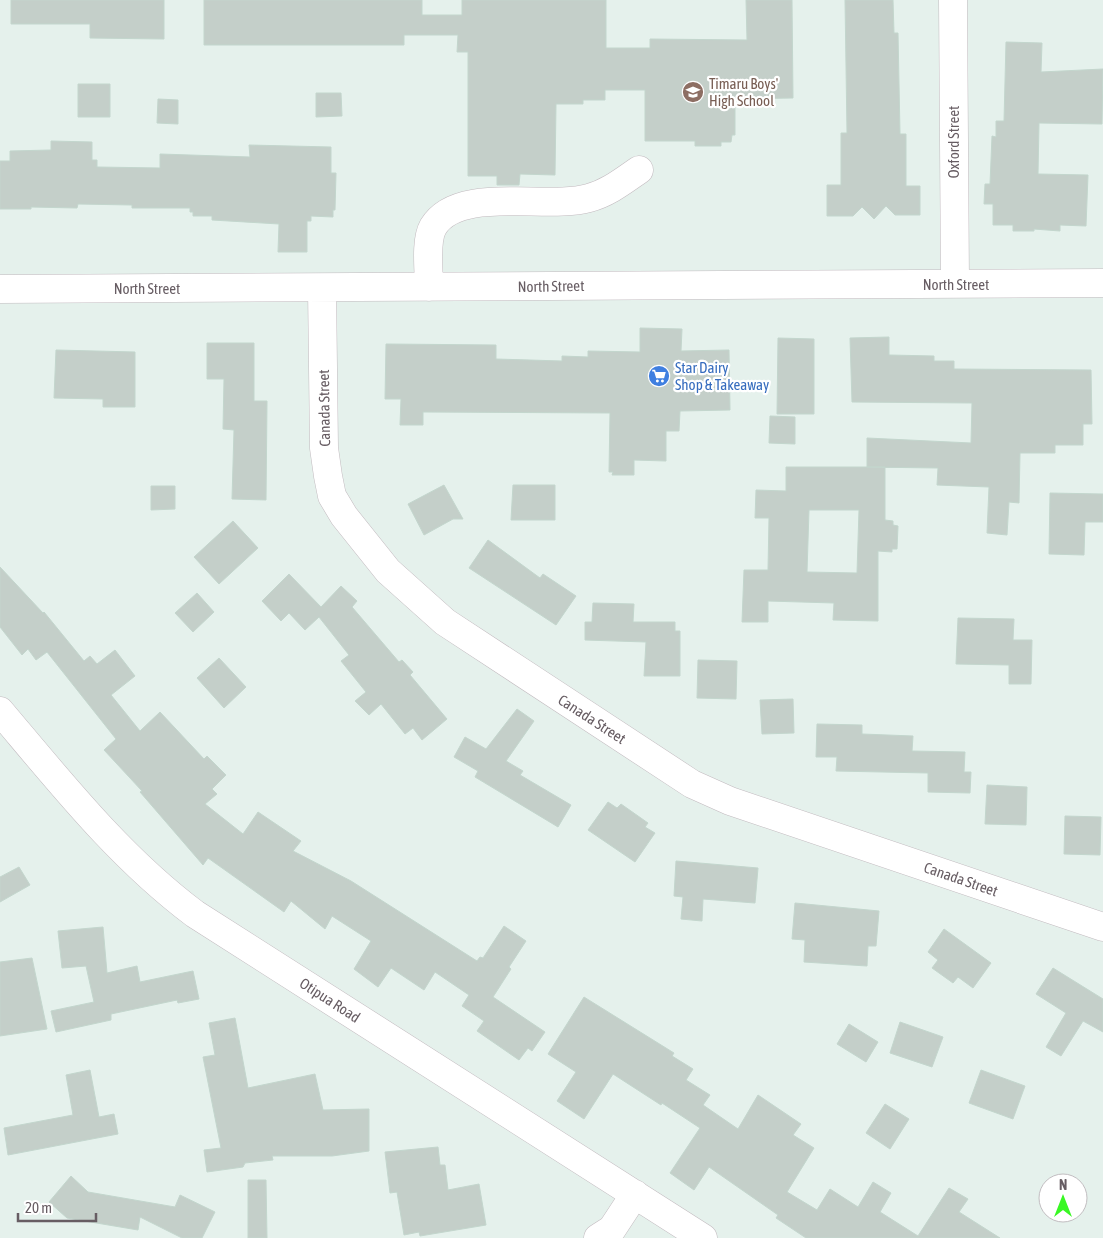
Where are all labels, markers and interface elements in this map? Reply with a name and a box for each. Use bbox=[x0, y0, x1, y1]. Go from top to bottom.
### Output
place label: Timaru Boys' High School bbox=[709, 75, 778, 109]
school or university icon: Timaru Boys' High School bbox=[681, 80, 705, 104]
street label: Oxford Street bbox=[945, 106, 962, 178]
street label: North Street bbox=[923, 276, 989, 293]
street label: North Street bbox=[517, 277, 585, 295]
street label: North Street bbox=[114, 280, 180, 297]
place label: Star Dairy Shop & Takeaway bbox=[675, 359, 769, 393]
supermarket icon: Star Dairy Shop & Takeaway bbox=[647, 364, 671, 388]
street label: Canada Street bbox=[315, 369, 333, 447]
street label: Canada Street bbox=[555, 691, 629, 747]
street label: Canada Street bbox=[922, 858, 1000, 900]
street label: Otipua Road bbox=[297, 974, 363, 1026]
north arrow bbox=[1038, 1173, 1088, 1223]
text: N bbox=[1059, 1177, 1067, 1193]
scale bar bbox=[18, 1190, 95, 1222]
text: 20 m bbox=[25, 1199, 52, 1216]

